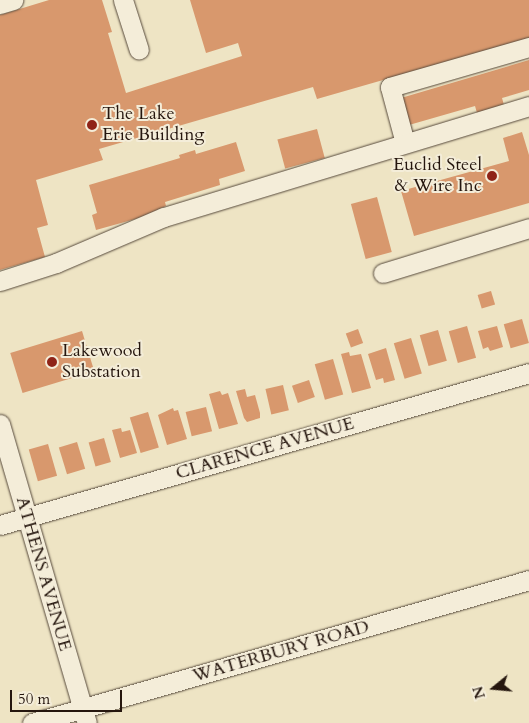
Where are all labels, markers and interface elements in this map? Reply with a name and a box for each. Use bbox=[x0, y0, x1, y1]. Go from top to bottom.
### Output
place label: The Lake Erie Building bbox=[102, 104, 204, 146]
marker: The Lake Erie Building bbox=[86, 119, 98, 131]
place label: Euclid Steel & Wire Inc bbox=[393, 155, 482, 198]
marker: Euclid Steel & Wire Inc bbox=[486, 170, 498, 182]
place label: Lakewood Substation bbox=[62, 341, 142, 384]
marker: Lakewood Substation bbox=[46, 356, 58, 368]
street label: CLARENCE AVENUE bbox=[173, 413, 357, 485]
street label: ATHENS AVENUE bbox=[11, 494, 75, 654]
street label: WATERBURY ROAD bbox=[190, 616, 372, 688]
north arrow bbox=[469, 663, 519, 713]
scale bar bbox=[12, 680, 125, 712]
text: N bbox=[468, 684, 490, 701]
text: 50 m bbox=[18, 689, 50, 709]

